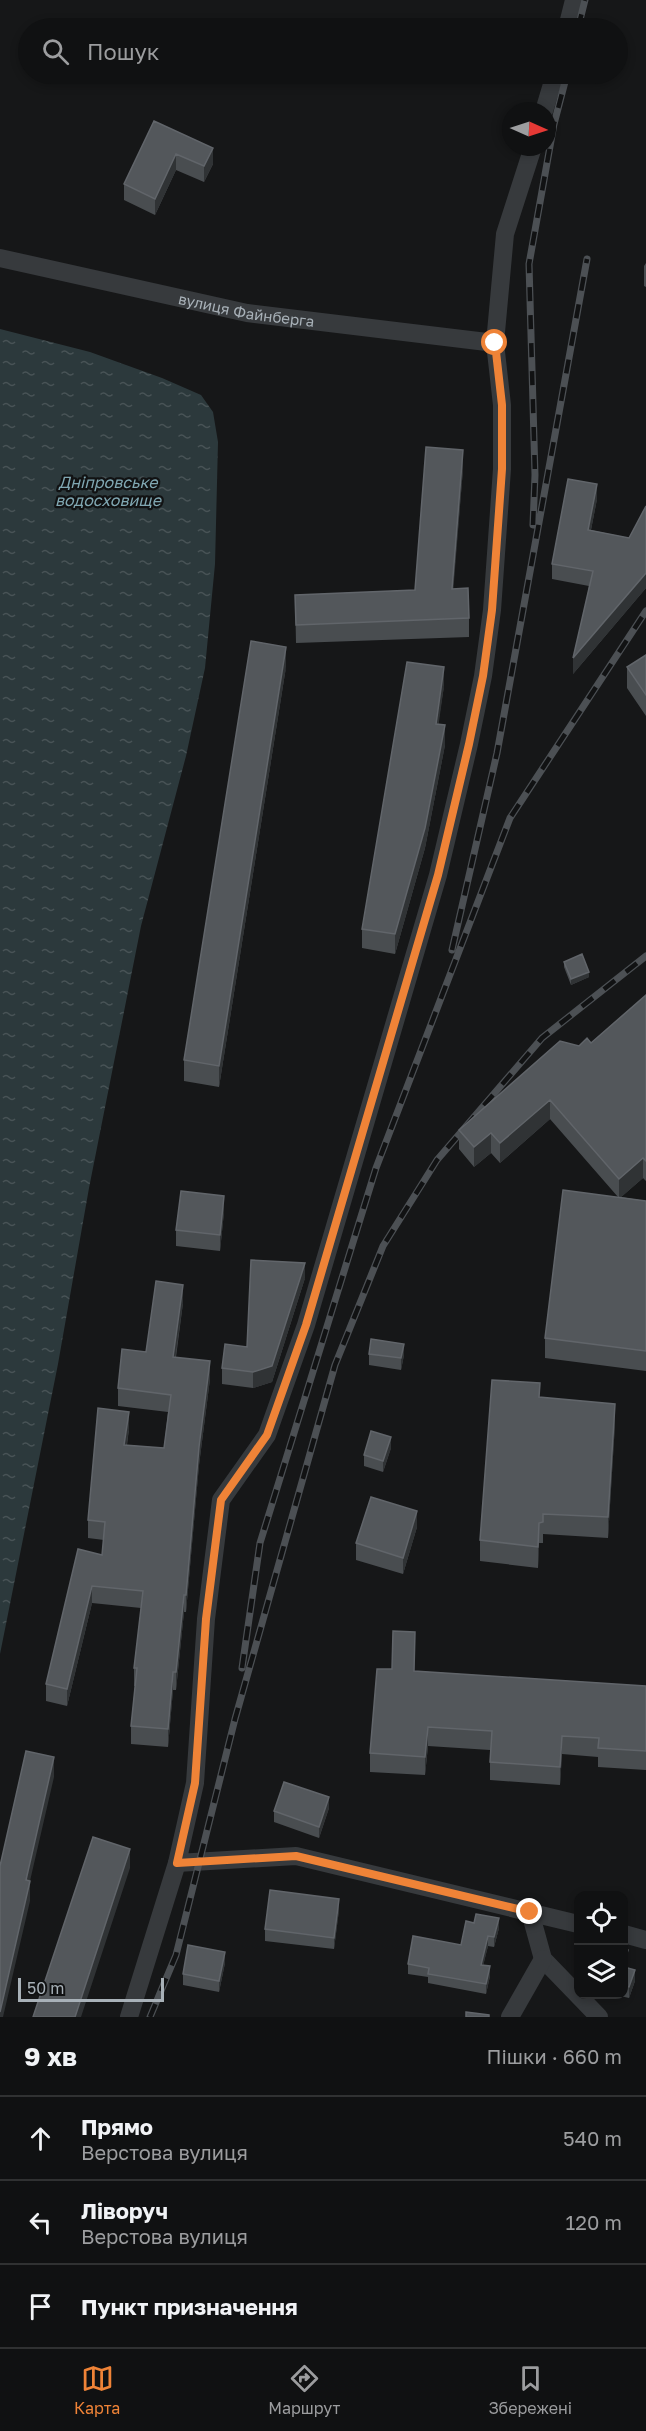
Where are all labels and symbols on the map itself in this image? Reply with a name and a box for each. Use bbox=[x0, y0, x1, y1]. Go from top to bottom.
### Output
north arrow bbox=[502, 102, 556, 156]
street label: вулиця Файнберга bbox=[177, 289, 315, 330]
route start bbox=[481, 329, 507, 355]
water label: Дніпровське водосховище bbox=[55, 472, 163, 510]
route end bbox=[516, 1898, 542, 1924]
scale bar bbox=[18, 1975, 164, 2002]

